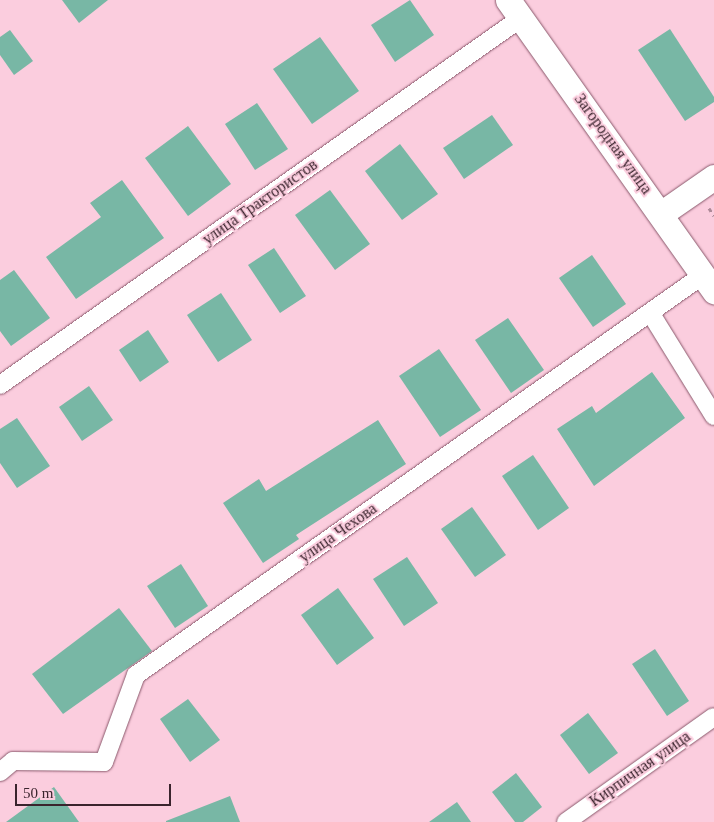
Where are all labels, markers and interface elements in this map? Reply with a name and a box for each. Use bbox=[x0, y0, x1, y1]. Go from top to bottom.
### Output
street label: Загородная улица bbox=[570, 90, 656, 198]
street label: улица Трактористов bbox=[199, 155, 321, 249]
street label: улица Чехова bbox=[295, 499, 381, 567]
street label: Кирпичная улица bbox=[586, 727, 694, 811]
scale bar bbox=[18, 774, 174, 806]
text: 50 m bbox=[23, 785, 53, 801]

